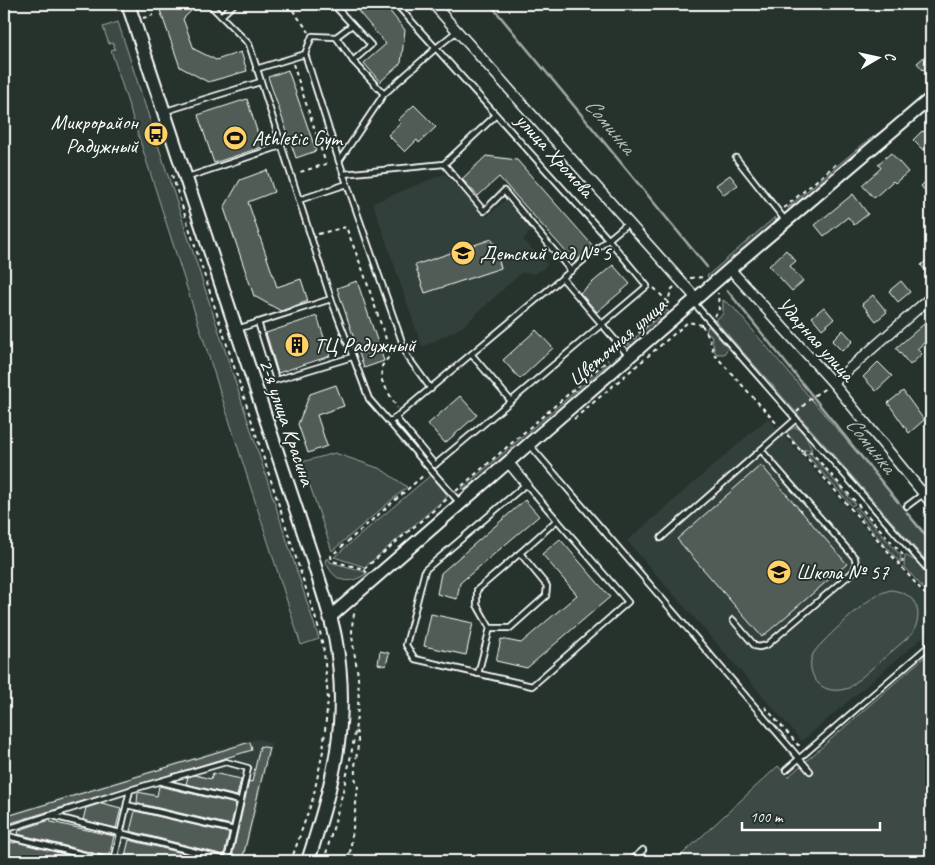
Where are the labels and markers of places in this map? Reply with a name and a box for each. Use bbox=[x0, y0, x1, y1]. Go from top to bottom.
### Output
place label: Микрорайон Радужный bbox=[51, 109, 139, 159]
bus stop icon: Микрорайон Радужный bbox=[143, 121, 169, 147]
sports icon: Athletic Gym bbox=[222, 125, 248, 151]
place label: Athletic Gym bbox=[252, 125, 344, 151]
school or university icon: Детский сад № 5 bbox=[450, 240, 476, 266]
place label: Детский сад № 5 bbox=[480, 240, 613, 266]
building icon: ТЦ Радужный bbox=[284, 332, 310, 358]
place label: ТЦ Радужный bbox=[314, 332, 417, 358]
school or university icon: Школа № 57 bbox=[766, 559, 792, 585]
place label: Школа № 57 bbox=[796, 559, 890, 585]

